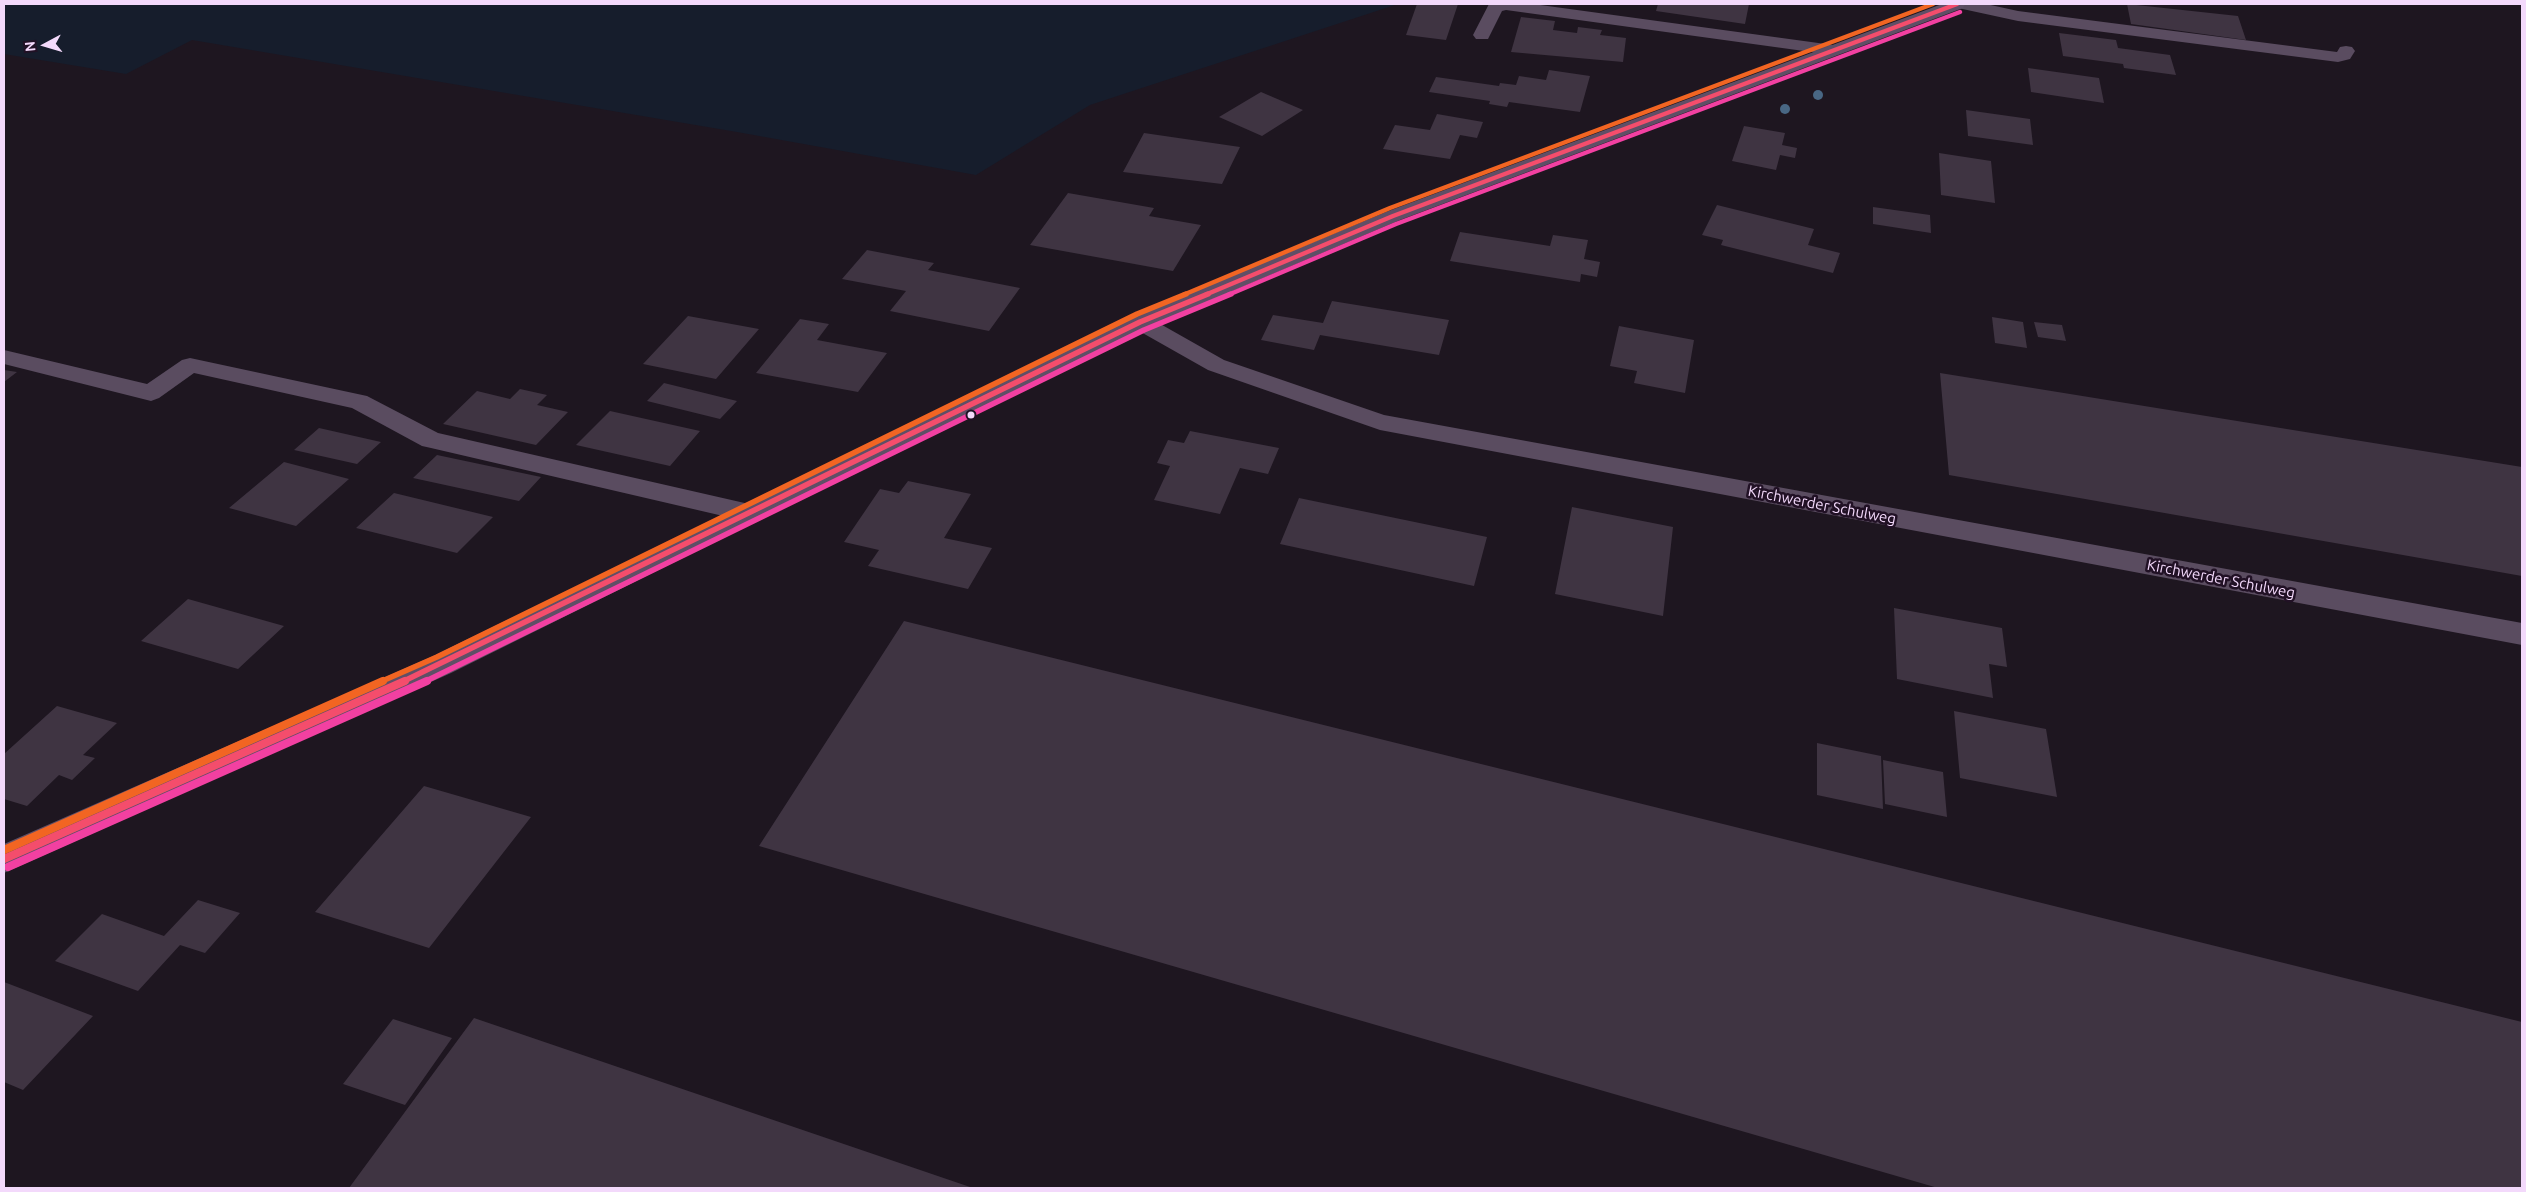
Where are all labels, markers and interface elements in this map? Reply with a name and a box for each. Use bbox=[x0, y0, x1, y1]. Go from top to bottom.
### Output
north arrow bbox=[20, 20, 70, 70]
text: N bbox=[22, 41, 39, 53]
unlabelled marker bbox=[966, 410, 976, 420]
street label: Kirchwerder Schulweg bbox=[1746, 482, 1898, 528]
street label: Kirchwerder Schulweg bbox=[2145, 556, 2297, 602]

